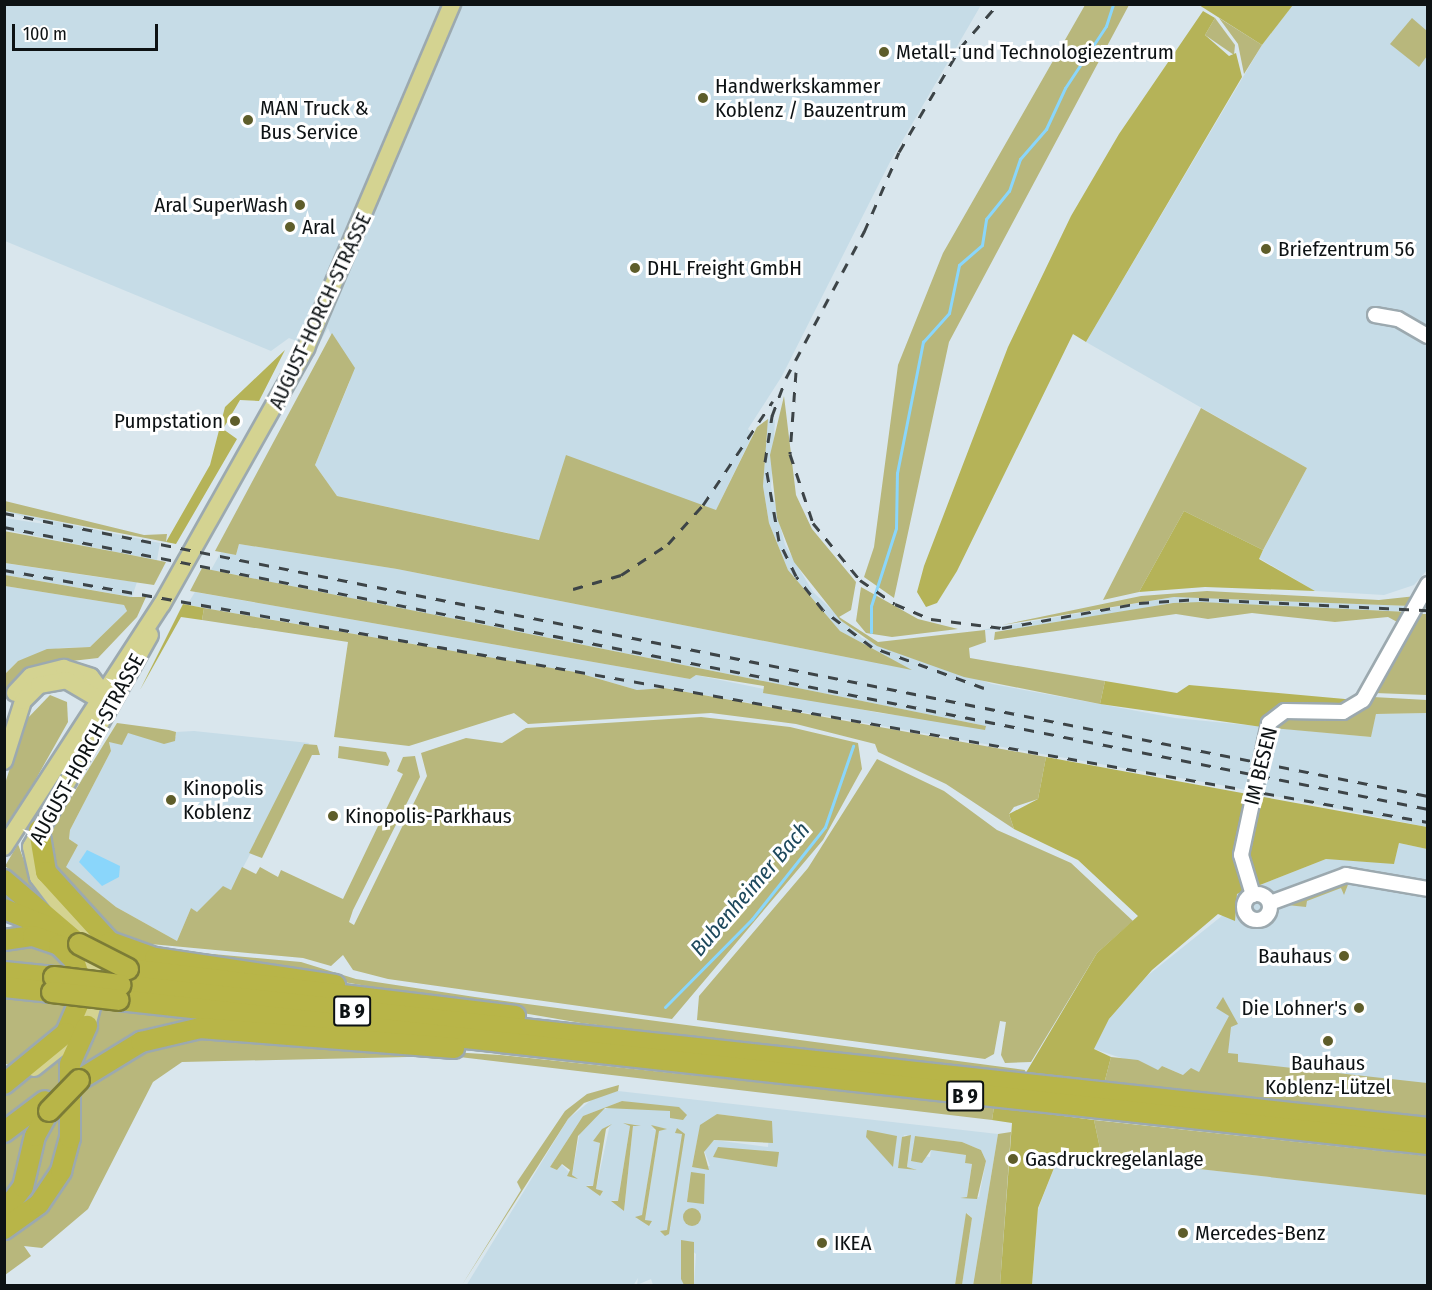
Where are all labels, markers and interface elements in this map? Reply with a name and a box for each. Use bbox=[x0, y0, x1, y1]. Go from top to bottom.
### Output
scale bar bbox=[15, 12, 160, 50]
text: 100 m bbox=[23, 23, 67, 45]
place label: Metall- und Technologiezentrum bbox=[896, 39, 1174, 65]
marker: Metall- und Technologiezentrum bbox=[877, 45, 891, 59]
place label: Handwerkskammer Koblenz / Bauzentrum bbox=[715, 73, 907, 123]
marker: Handwerkskammer Koblenz / Bauzentrum bbox=[696, 91, 710, 105]
place label: MAN Truck & Bus Service bbox=[260, 95, 369, 145]
marker: MAN Truck & Bus Service bbox=[241, 113, 255, 127]
place label: Aral SuperWash bbox=[154, 192, 288, 218]
marker: Aral SuperWash bbox=[293, 198, 307, 212]
street label: AUGUST-HORCH-STRASSE bbox=[263, 209, 377, 413]
place label: Aral bbox=[302, 214, 335, 240]
marker: Aral bbox=[283, 220, 297, 234]
place label: Briefzentrum 56 bbox=[1278, 236, 1415, 262]
marker: Briefzentrum 56 bbox=[1259, 242, 1273, 256]
place label: DHL Freight GmbH bbox=[647, 255, 802, 281]
marker: DHL Freight GmbH bbox=[628, 261, 642, 275]
place label: Pumpstation bbox=[114, 408, 223, 434]
marker: Pumpstation bbox=[228, 414, 242, 428]
street label: AUGUST-HORCH-STRASSE bbox=[24, 649, 150, 849]
street label: IM BESEN bbox=[1239, 724, 1283, 808]
place label: Kinopolis Koblenz bbox=[183, 775, 264, 825]
marker: Kinopolis Koblenz bbox=[164, 793, 178, 807]
place label: Kinopolis-Parkhaus bbox=[345, 803, 512, 829]
marker: Kinopolis-Parkhaus bbox=[326, 809, 340, 823]
water label: Bubenheimer Bach bbox=[685, 817, 815, 961]
place label: Bauhaus bbox=[1258, 943, 1332, 969]
marker: Bauhaus bbox=[1337, 949, 1351, 963]
road number: B 9 bbox=[332, 994, 372, 1028]
place label: Die Lohner's bbox=[1241, 995, 1347, 1021]
marker: Die Lohner's bbox=[1352, 1001, 1366, 1015]
marker: Bauhaus Koblenz-Lützel bbox=[1321, 1034, 1335, 1048]
place label: Bauhaus Koblenz-Lützel bbox=[1265, 1050, 1391, 1100]
road number: B 9 bbox=[946, 1079, 984, 1113]
place label: Gasdruckregelanlage bbox=[1025, 1146, 1204, 1172]
marker: Gasdruckregelanlage bbox=[1006, 1152, 1020, 1166]
place label: Mercedes-Benz bbox=[1195, 1220, 1325, 1246]
marker: Mercedes-Benz bbox=[1176, 1226, 1190, 1240]
place label: IKEA bbox=[834, 1230, 872, 1256]
marker: IKEA bbox=[815, 1236, 829, 1250]

